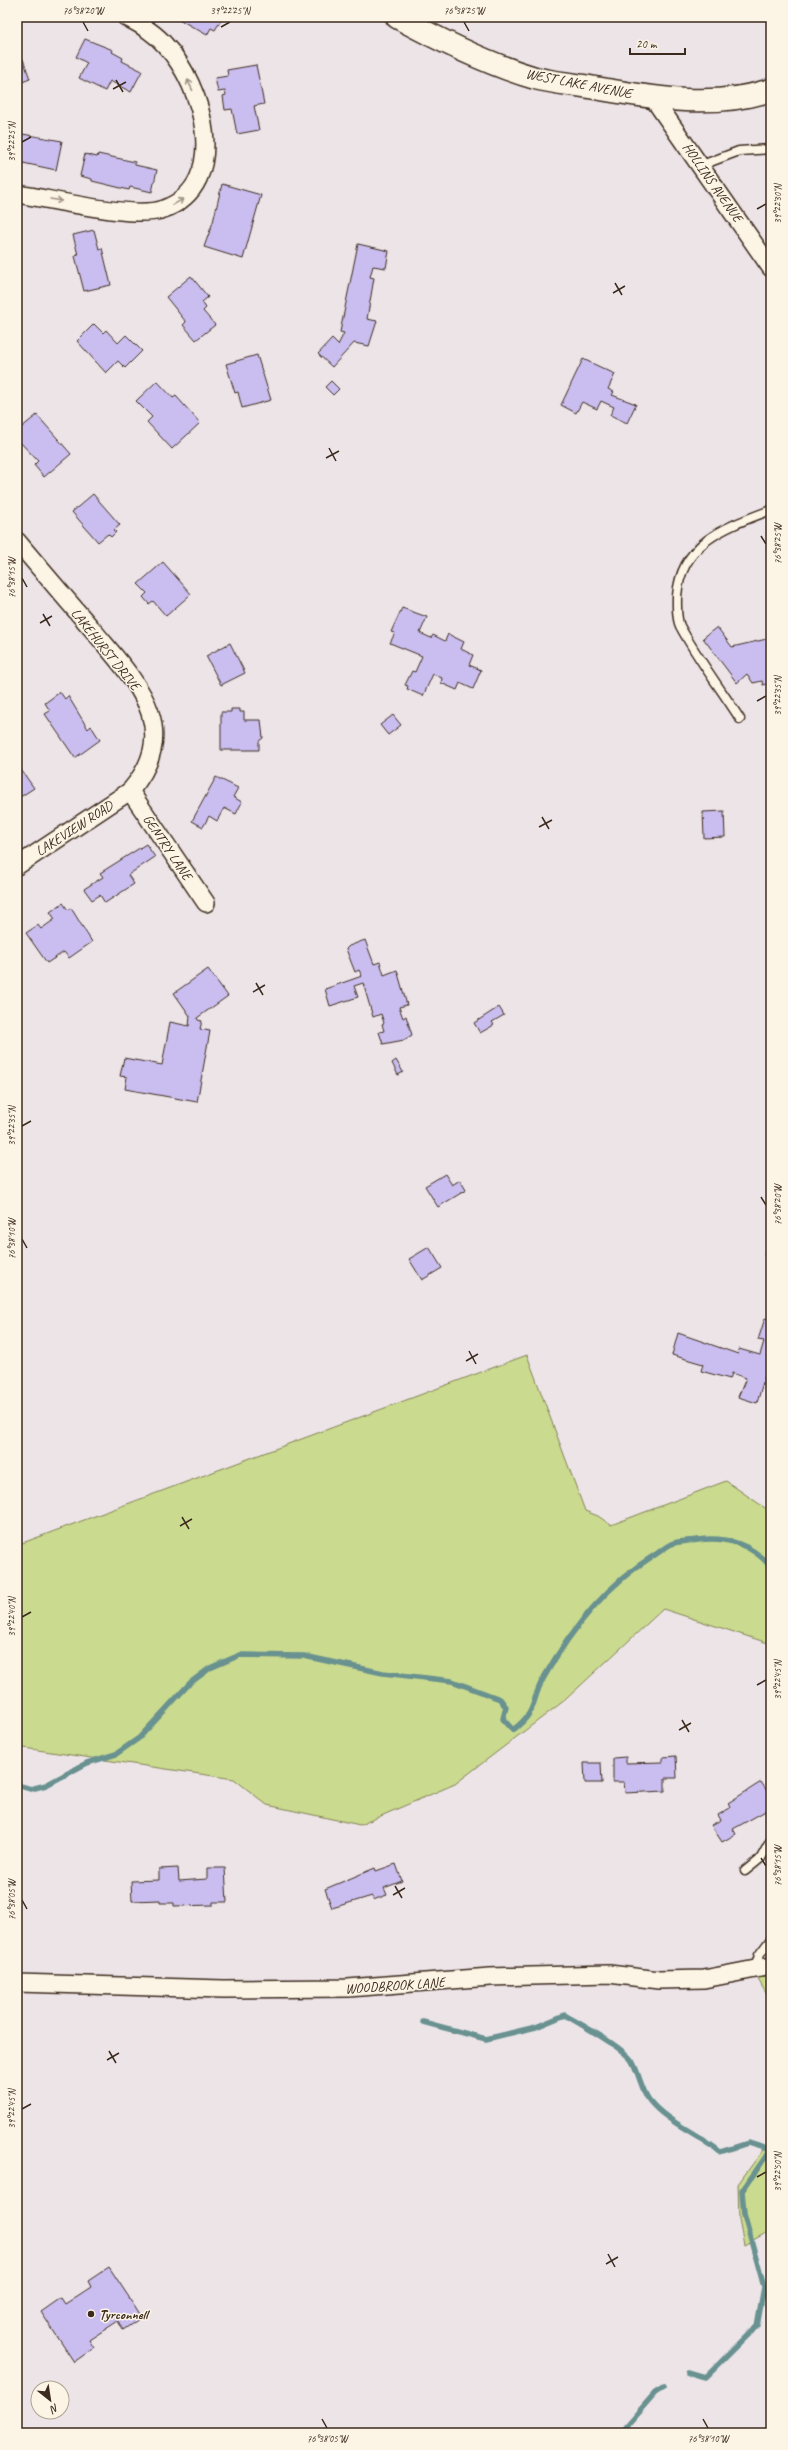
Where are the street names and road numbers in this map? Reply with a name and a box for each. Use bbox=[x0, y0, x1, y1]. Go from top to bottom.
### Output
street label: WEST LAKE AVENUE bbox=[524, 65, 635, 102]
street label: HOLLINS AVENUE bbox=[679, 139, 748, 227]
street label: LAKEHURST DRIVE bbox=[67, 605, 145, 696]
street label: LAKEVIEW ROAD bbox=[33, 796, 118, 860]
street label: GENTRY LANE bbox=[139, 811, 197, 885]
street label: WOODBROOK LANE bbox=[345, 1973, 448, 1997]

